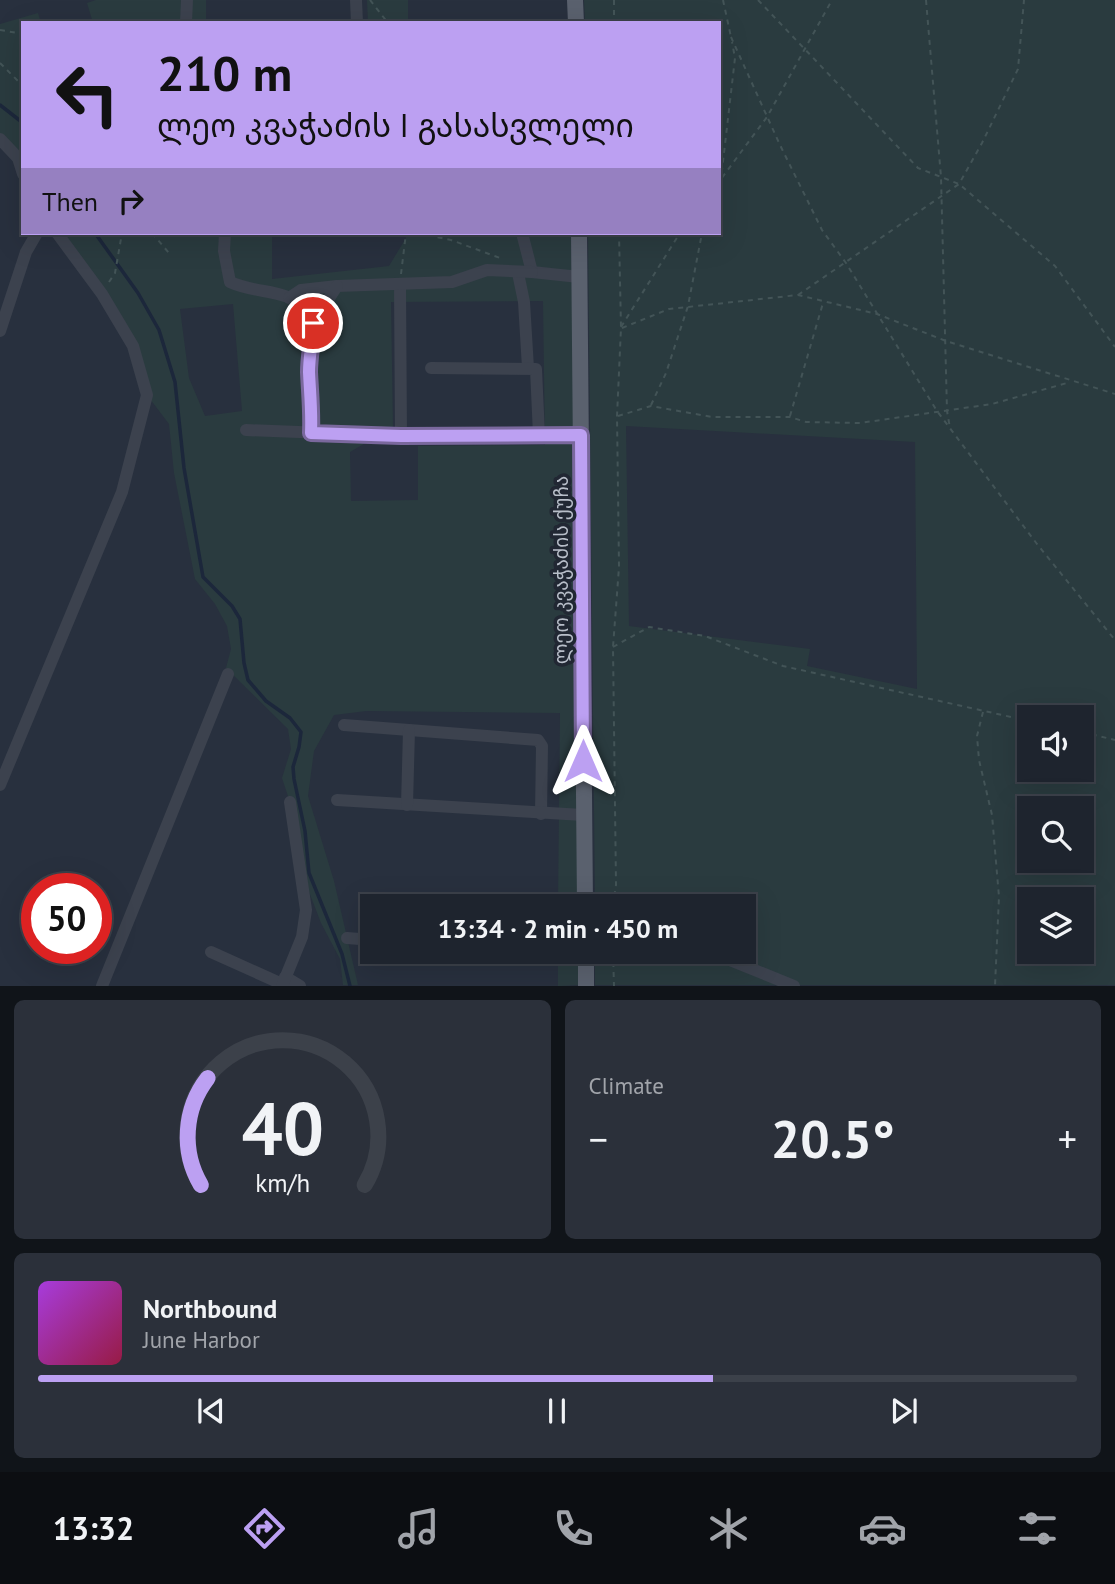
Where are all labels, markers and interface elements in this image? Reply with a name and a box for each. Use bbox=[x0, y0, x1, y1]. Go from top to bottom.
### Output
text: 210 m bbox=[157, 41, 292, 105]
icon: left bbox=[42, 49, 133, 140]
text: ლეო კვაჭაძის I გასასვლელი bbox=[157, 104, 634, 146]
icon: right bbox=[112, 182, 150, 220]
text: Then bbox=[42, 185, 98, 218]
pin bbox=[283, 293, 343, 353]
icon: arrive bbox=[294, 304, 332, 342]
street label: ლეო კვაჭაძის ქუჩა bbox=[549, 476, 574, 664]
map controls bbox=[1017, 705, 1094, 964]
button: sound bbox=[1017, 705, 1094, 782]
position arrow bbox=[546, 724, 620, 798]
button: search bbox=[1017, 796, 1094, 873]
speed limit sign: 50 bbox=[21, 873, 112, 964]
button: layers bbox=[1017, 887, 1094, 964]
text: 13:34 · 2 min · 450 m bbox=[438, 912, 678, 945]
text: Climate bbox=[589, 1071, 664, 1100]
text: 40 bbox=[241, 1082, 324, 1176]
text: 20.5° bbox=[771, 1105, 895, 1172]
text: − bbox=[589, 1114, 608, 1163]
text: + bbox=[1058, 1114, 1077, 1163]
text: km/h bbox=[255, 1167, 310, 1199]
text: Northbound bbox=[143, 1292, 277, 1325]
text: June Harbor bbox=[143, 1325, 260, 1354]
icon: previous bbox=[192, 1392, 230, 1430]
icon: pause bbox=[538, 1392, 576, 1430]
icon: next bbox=[885, 1392, 923, 1430]
icon: directions bbox=[240, 1504, 289, 1553]
icon: music bbox=[394, 1504, 443, 1553]
icon: phone bbox=[549, 1504, 598, 1553]
icon: climate bbox=[704, 1504, 753, 1553]
icon: car bbox=[858, 1504, 907, 1553]
icon: filters bbox=[1013, 1504, 1062, 1553]
text: 13:32 bbox=[53, 1507, 134, 1549]

